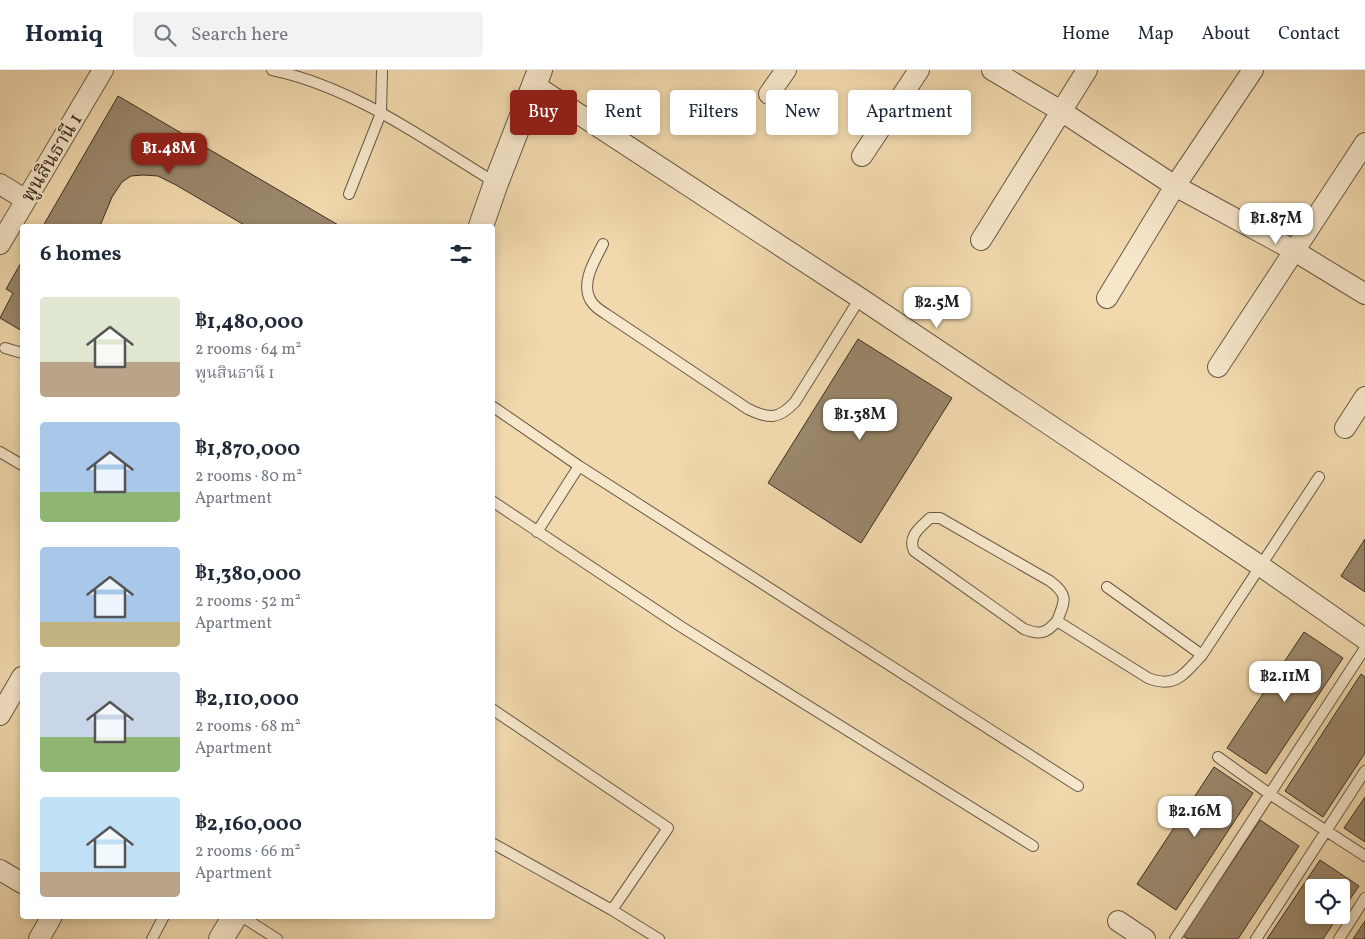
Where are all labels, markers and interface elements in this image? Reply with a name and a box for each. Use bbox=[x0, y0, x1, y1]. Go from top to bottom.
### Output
search box bbox=[133, 12, 483, 57]
text: Homiq bbox=[25, 18, 103, 52]
icon: search bbox=[151, 21, 179, 49]
text: Search here bbox=[191, 22, 288, 48]
text: Home bbox=[1062, 22, 1110, 47]
text: Map bbox=[1138, 22, 1174, 47]
text: About bbox=[1202, 22, 1250, 47]
text: Contact bbox=[1278, 22, 1340, 47]
chip: Buy bbox=[510, 90, 577, 135]
chip: Rent bbox=[587, 90, 660, 135]
chip: Filters bbox=[670, 90, 756, 135]
chip: New bbox=[766, 90, 838, 135]
chip: Apartment bbox=[848, 90, 971, 135]
street label: พูนสินธานี 1 bbox=[15, 108, 90, 208]
pin: ฿1.48M bbox=[128, 132, 210, 175]
text: ฿1.48M bbox=[142, 138, 196, 160]
pin: ฿1.87M bbox=[1235, 202, 1317, 245]
text: ฿1.87M bbox=[1250, 208, 1302, 230]
text: 6 homes bbox=[40, 240, 121, 269]
icon: filters bbox=[447, 240, 475, 268]
pin: ฿2.5M bbox=[902, 286, 972, 329]
text: ฿2.5M bbox=[915, 292, 959, 314]
text: ฿1,480,000 bbox=[195, 308, 303, 337]
icon: home bbox=[80, 317, 140, 377]
text: 2 rooms · 64 m² bbox=[195, 339, 302, 361]
text: พูนสินธานี 1 bbox=[195, 363, 274, 385]
pin: ฿1.38M bbox=[819, 398, 901, 441]
text: ฿1.38M bbox=[834, 404, 886, 426]
text: ฿1,870,000 bbox=[195, 435, 300, 464]
icon: home bbox=[80, 442, 140, 502]
text: 2 rooms · 80 m² bbox=[195, 466, 302, 488]
text: Apartment bbox=[195, 488, 272, 510]
text: ฿1,380,000 bbox=[195, 560, 301, 589]
icon: home bbox=[80, 567, 140, 627]
text: 2 rooms · 52 m² bbox=[195, 591, 301, 613]
text: Apartment bbox=[195, 613, 272, 635]
pin: ฿2.11M bbox=[1244, 660, 1326, 703]
text: ฿2.11M bbox=[1260, 666, 1310, 688]
text: ฿2,110,000 bbox=[195, 685, 299, 714]
icon: home bbox=[80, 692, 140, 752]
text: 2 rooms · 68 m² bbox=[195, 716, 301, 738]
text: Apartment bbox=[195, 738, 272, 760]
pin: ฿2.16M bbox=[1154, 796, 1236, 838]
text: ฿2.16M bbox=[1169, 801, 1221, 823]
text: ฿2,160,000 bbox=[195, 810, 302, 839]
icon: home bbox=[80, 817, 140, 877]
text: 2 rooms · 66 m² bbox=[195, 841, 301, 863]
text: Apartment bbox=[195, 863, 272, 885]
map controls bbox=[1305, 879, 1350, 924]
button: locate bbox=[1305, 879, 1350, 924]

